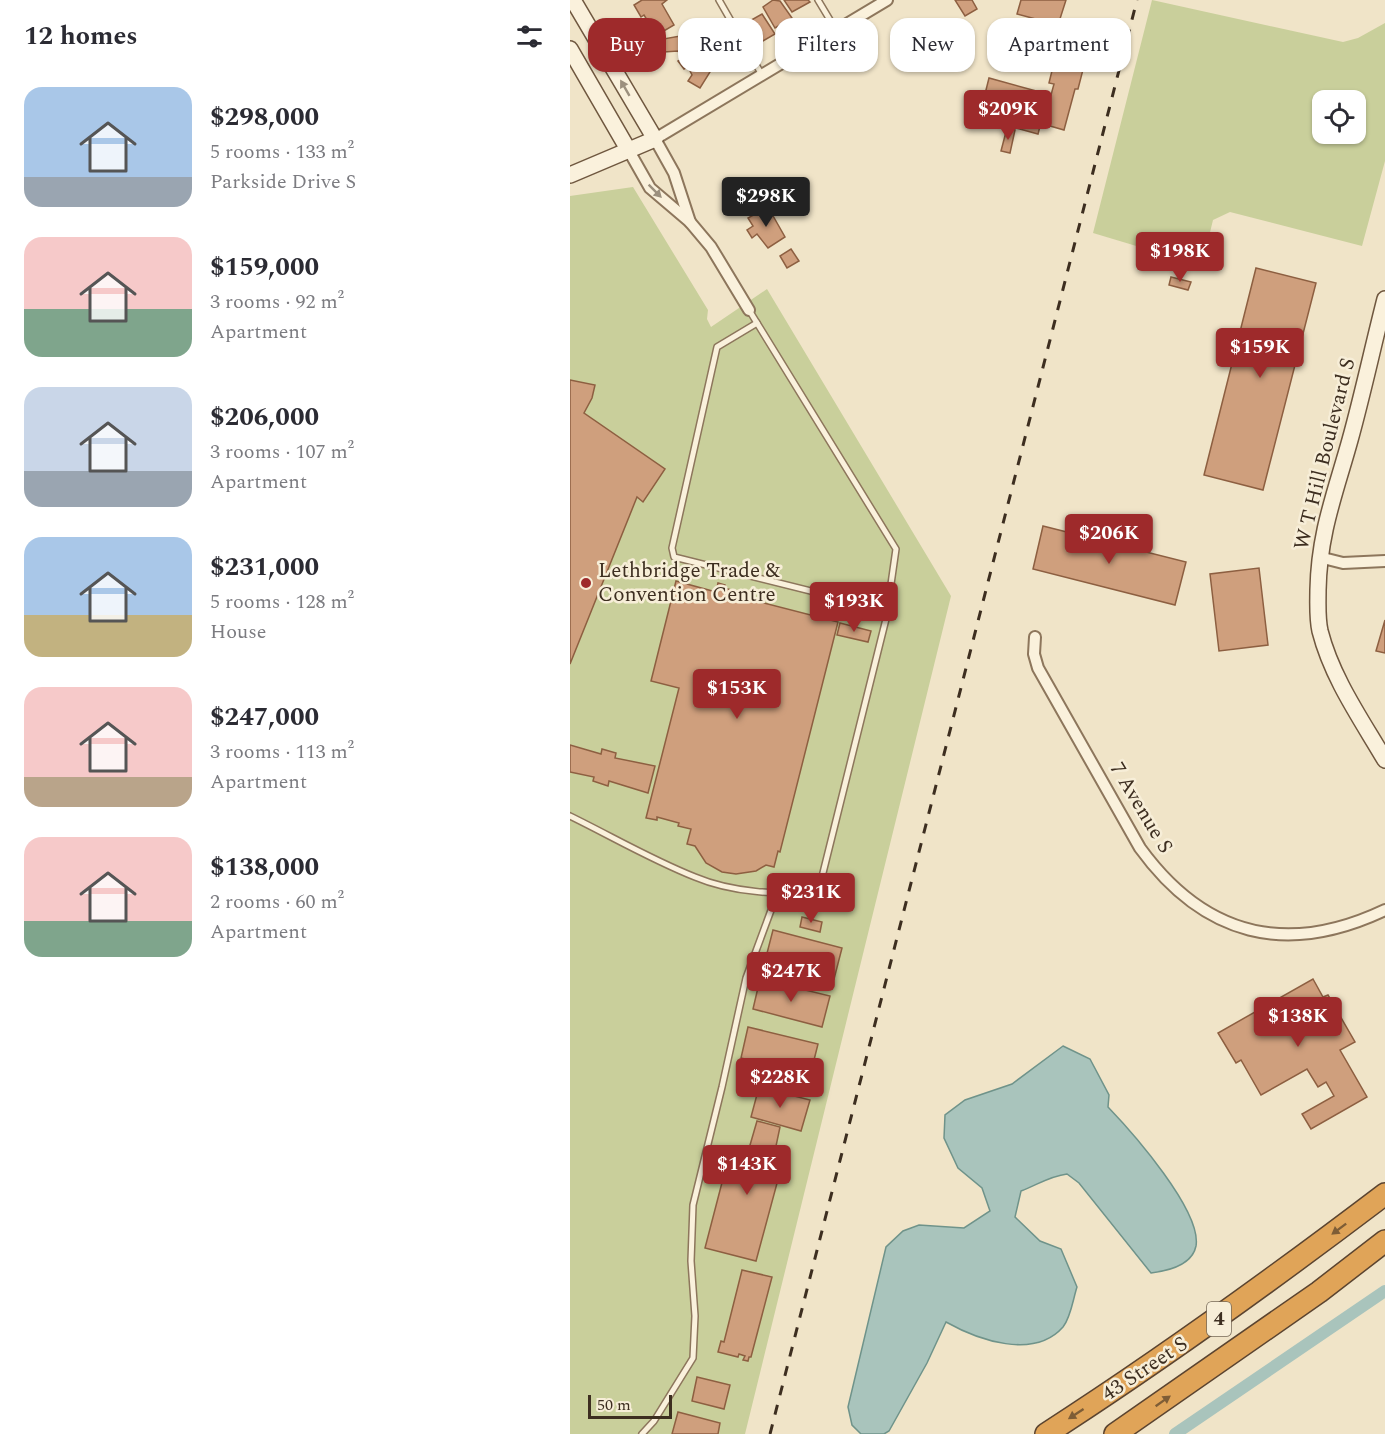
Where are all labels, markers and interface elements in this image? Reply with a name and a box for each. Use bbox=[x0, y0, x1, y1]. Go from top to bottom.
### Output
text: 12 homes bbox=[24, 16, 138, 56]
chip: Buy bbox=[588, 18, 666, 72]
chip: Rent bbox=[678, 18, 763, 72]
chip: Filters bbox=[775, 18, 878, 72]
chip: New bbox=[890, 18, 975, 72]
chip: Apartment bbox=[987, 18, 1131, 72]
icon: filters bbox=[513, 20, 546, 53]
one-way arrow bbox=[620, 80, 630, 97]
pin: $209K bbox=[966, 90, 1050, 141]
map controls bbox=[1312, 90, 1366, 144]
button: locate bbox=[1312, 90, 1366, 144]
text: $209K bbox=[978, 94, 1038, 124]
text: $298,000 bbox=[210, 97, 319, 137]
icon: home bbox=[72, 111, 144, 183]
text: 5 rooms · 133 m² bbox=[210, 137, 354, 167]
text: Parkside Drive S bbox=[210, 167, 356, 197]
pin: $298K bbox=[724, 177, 808, 228]
text: $298K bbox=[736, 181, 796, 211]
one-way arrow bbox=[647, 183, 661, 197]
pin: $198K bbox=[1138, 232, 1222, 283]
text: $198K bbox=[1150, 236, 1210, 266]
text: $159,000 bbox=[210, 247, 319, 287]
icon: home bbox=[72, 261, 144, 333]
text: 3 rooms · 92 m² bbox=[210, 287, 344, 317]
text: Apartment bbox=[210, 317, 307, 347]
pin: $159K bbox=[1218, 328, 1302, 379]
text: $159K bbox=[1230, 332, 1290, 362]
street label: W T Hill Boulevard S bbox=[1286, 355, 1364, 553]
text: $206,000 bbox=[210, 397, 319, 437]
icon: home bbox=[72, 411, 144, 483]
text: 3 rooms · 107 m² bbox=[210, 437, 354, 467]
text: Apartment bbox=[210, 467, 307, 497]
pin: $206K bbox=[1067, 514, 1151, 565]
text: $206K bbox=[1079, 518, 1139, 548]
text: $231,000 bbox=[210, 547, 319, 587]
place label: Lethbridge Trade & Convention Centre bbox=[598, 555, 780, 611]
icon: home bbox=[72, 561, 144, 633]
marker: Lethbridge Trade & Convention Centre bbox=[579, 576, 593, 590]
pin: $193K bbox=[812, 582, 896, 633]
text: $193K bbox=[824, 586, 884, 616]
text: 5 rooms · 128 m² bbox=[210, 587, 354, 617]
text: House bbox=[210, 617, 267, 647]
pin: $153K bbox=[695, 669, 779, 720]
text: $153K bbox=[707, 673, 767, 703]
text: $247,000 bbox=[210, 697, 319, 737]
icon: home bbox=[72, 711, 144, 783]
text: 3 rooms · 113 m² bbox=[210, 737, 354, 767]
street label: 7 Avenue S bbox=[1101, 756, 1181, 860]
text: Apartment bbox=[210, 767, 307, 797]
text: $138,000 bbox=[210, 847, 319, 887]
icon: home bbox=[72, 861, 144, 933]
pin: $231K bbox=[769, 873, 853, 924]
text: $231K bbox=[781, 877, 841, 907]
text: 2 rooms · 60 m² bbox=[210, 887, 344, 917]
text: Apartment bbox=[210, 917, 307, 947]
pin: $247K bbox=[749, 952, 833, 1003]
text: $247K bbox=[761, 956, 821, 986]
pin: $138K bbox=[1256, 997, 1340, 1048]
text: $138K bbox=[1268, 1001, 1328, 1031]
pin: $228K bbox=[738, 1058, 822, 1109]
text: $228K bbox=[750, 1062, 810, 1092]
pin: $143K bbox=[705, 1145, 789, 1196]
text: $143K bbox=[717, 1149, 777, 1179]
one-way arrow bbox=[1331, 1223, 1346, 1235]
road number: 4 bbox=[1207, 1302, 1231, 1336]
street label: 43 Street S bbox=[1096, 1328, 1194, 1410]
scale bar bbox=[588, 1392, 672, 1420]
text: 50 m bbox=[597, 1393, 631, 1417]
one-way arrow bbox=[1155, 1396, 1171, 1407]
one-way arrow bbox=[1068, 1409, 1085, 1420]

